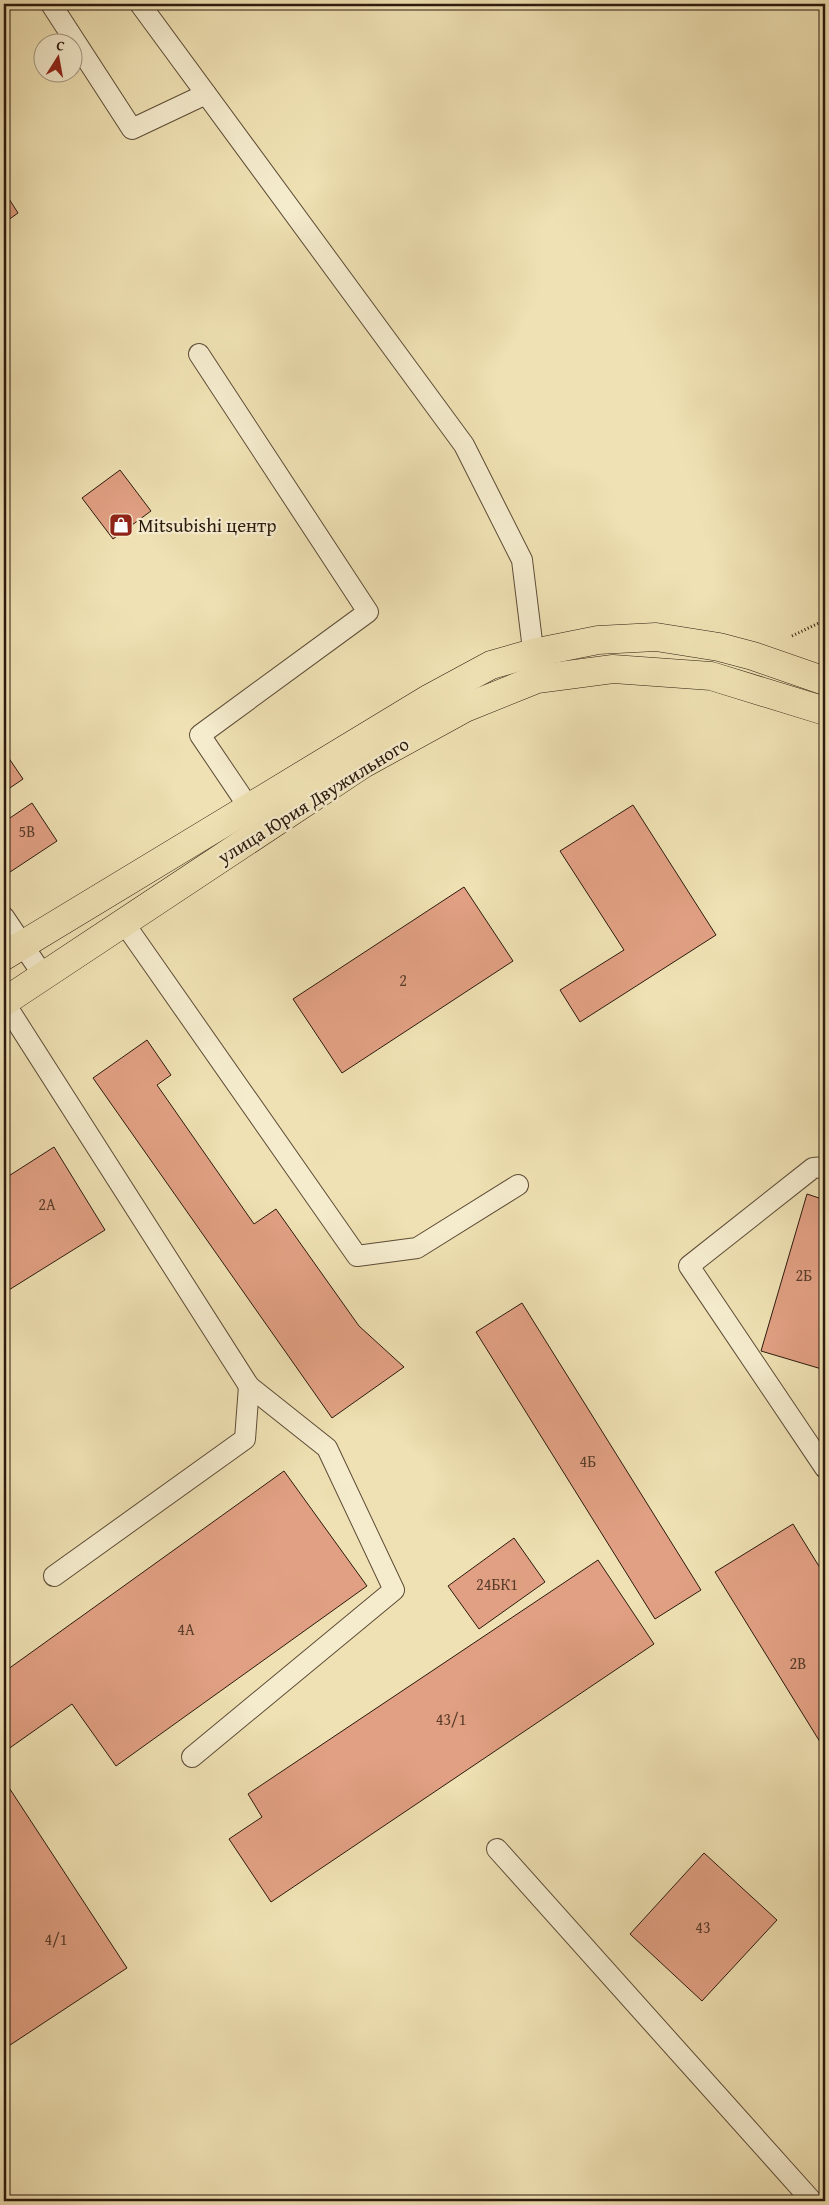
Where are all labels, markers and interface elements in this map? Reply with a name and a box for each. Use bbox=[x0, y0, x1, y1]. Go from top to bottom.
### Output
north arrow bbox=[32, 32, 82, 82]
text: С bbox=[55, 35, 66, 56]
place label: Mitsubishi центр bbox=[138, 511, 277, 539]
shop icon: Mitsubishi центр bbox=[108, 512, 134, 538]
street label: улица Юрия Двужильного bbox=[211, 730, 414, 871]
house number: 5В bbox=[19, 819, 35, 843]
house number: 2 bbox=[399, 968, 407, 992]
house number: 2А bbox=[38, 1192, 56, 1216]
house number: 2Б bbox=[796, 1263, 812, 1287]
house number: 4Б bbox=[580, 1449, 596, 1473]
house number: 24БК1 bbox=[476, 1572, 518, 1596]
house number: 4А bbox=[177, 1617, 195, 1641]
house number: 2В bbox=[790, 1651, 806, 1675]
house number: 43/1 bbox=[436, 1707, 466, 1731]
house number: 43 bbox=[695, 1915, 711, 1939]
house number: 4/1 bbox=[45, 1927, 67, 1951]

